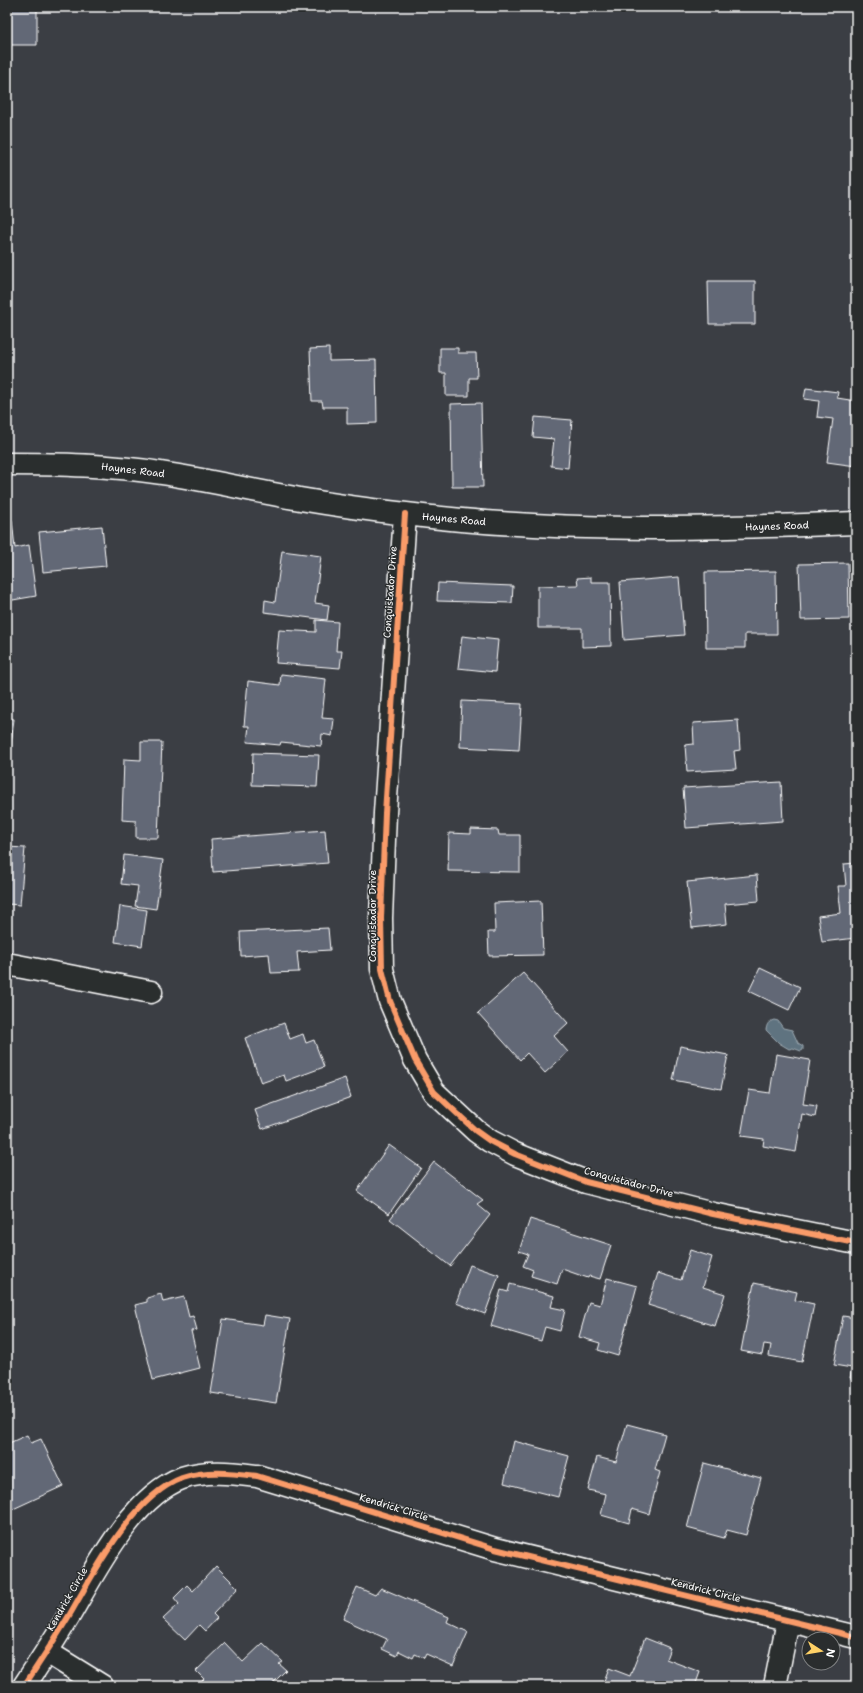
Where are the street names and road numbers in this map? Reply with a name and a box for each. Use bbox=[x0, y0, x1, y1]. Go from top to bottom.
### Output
street label: Haynes Road bbox=[100, 460, 166, 480]
street label: Haynes Road bbox=[422, 510, 487, 528]
street label: Haynes Road bbox=[745, 518, 810, 534]
street label: Conquistador Drive bbox=[380, 545, 400, 638]
street label: Conquistador Drive bbox=[366, 870, 379, 962]
street label: Conquistador Drive bbox=[583, 1164, 675, 1200]
street label: Kendrick Circle bbox=[358, 1490, 430, 1524]
street label: Kendrick Circle bbox=[44, 1565, 91, 1633]
street label: Kendrick Circle bbox=[670, 1575, 743, 1605]

